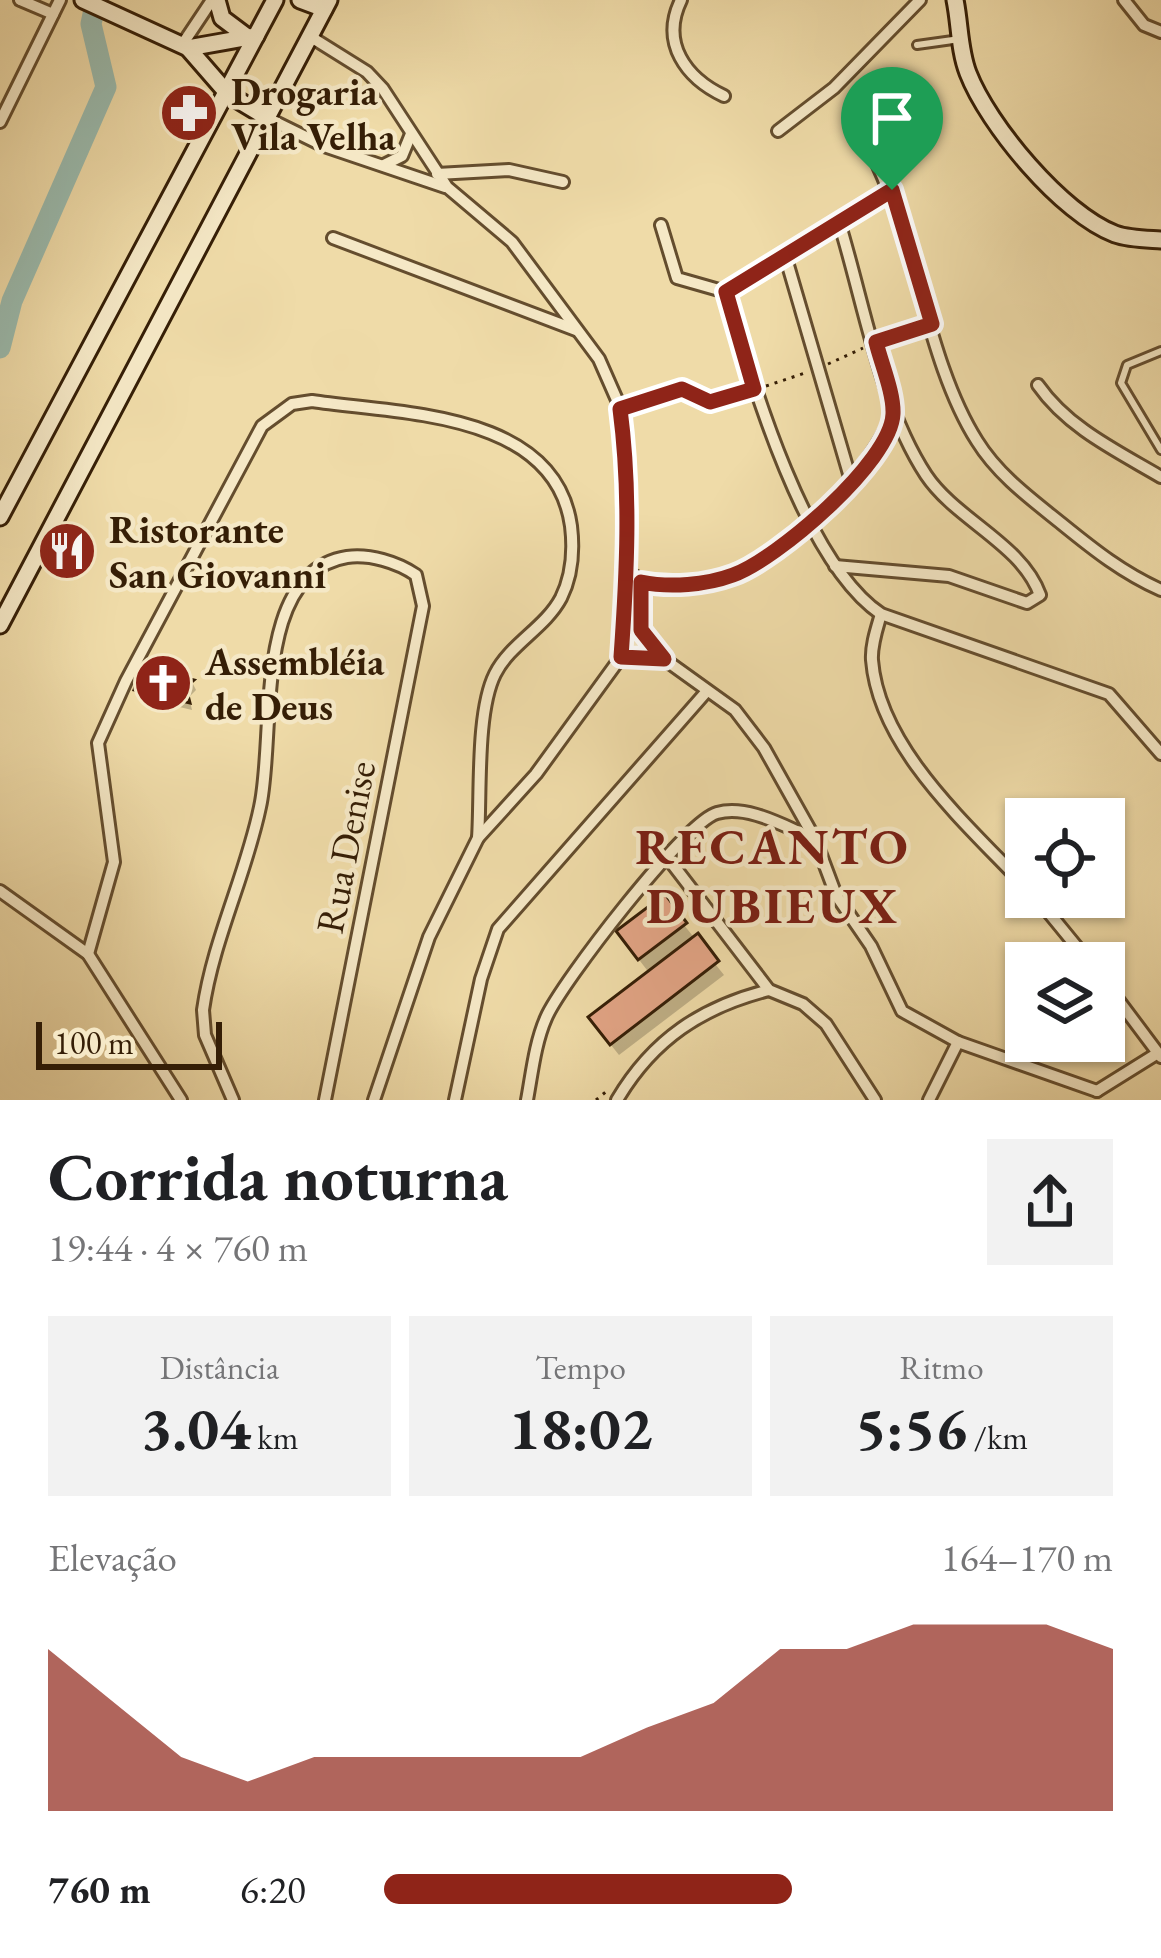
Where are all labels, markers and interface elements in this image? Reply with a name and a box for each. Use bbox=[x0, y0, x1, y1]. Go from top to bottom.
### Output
place label: Drogaria Vila Velha bbox=[231, 66, 397, 162]
pin bbox=[841, 67, 943, 190]
pharmacy icon: Drogaria Vila Velha bbox=[158, 82, 220, 144]
icon: arrive bbox=[859, 85, 925, 151]
place label: Ristorante San Giovanni bbox=[109, 504, 326, 600]
restaurant icon: Ristorante San Giovanni bbox=[36, 520, 98, 582]
place label: Assembléia de Deus bbox=[204, 636, 385, 732]
church icon: Assembléia de Deus bbox=[132, 652, 194, 714]
street label: Rua Denise bbox=[304, 757, 387, 938]
map controls bbox=[1005, 798, 1125, 1062]
button: locate bbox=[1005, 798, 1125, 918]
district label: RECANTO DUBIEUX bbox=[635, 813, 911, 938]
button: layers bbox=[1005, 942, 1125, 1062]
scale bar bbox=[36, 1016, 222, 1069]
text: 100 m bbox=[54, 1021, 134, 1064]
text: Corrida noturna bbox=[48, 1134, 508, 1220]
button: share bbox=[987, 1139, 1113, 1265]
text: 19:44 · 4 × 760 m bbox=[48, 1222, 308, 1273]
text: Distância bbox=[160, 1346, 279, 1389]
text: Tempo bbox=[535, 1346, 626, 1389]
text: Ritmo bbox=[900, 1346, 984, 1389]
text: 3.04 bbox=[141, 1389, 251, 1467]
text: 18:02 bbox=[509, 1389, 652, 1467]
text: 5:56 bbox=[855, 1389, 967, 1467]
text: km bbox=[251, 1416, 298, 1459]
text: /km bbox=[967, 1416, 1028, 1459]
text: Elevação bbox=[48, 1532, 177, 1583]
text: 164–170 m bbox=[941, 1532, 1113, 1583]
text: 760 m bbox=[48, 1864, 151, 1915]
text: 6:20 bbox=[240, 1864, 306, 1915]

